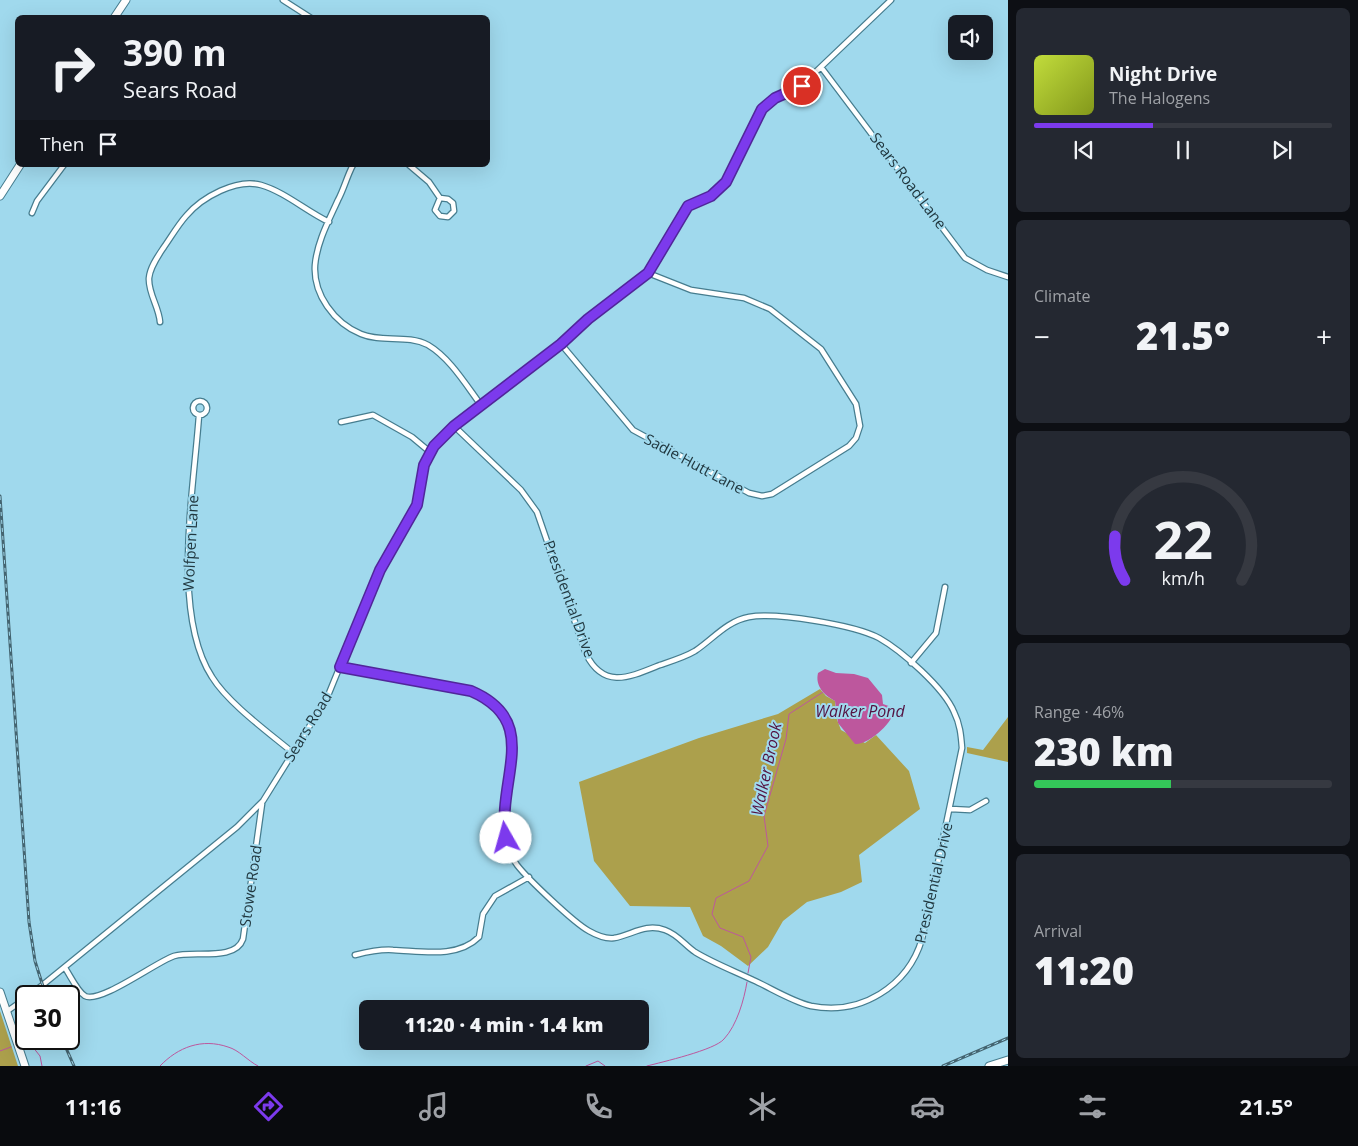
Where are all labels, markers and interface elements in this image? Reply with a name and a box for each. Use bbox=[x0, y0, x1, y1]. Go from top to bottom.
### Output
map controls bbox=[948, 15, 993, 60]
button: sound bbox=[948, 15, 993, 60]
text: 390 m bbox=[123, 29, 227, 76]
icon: right bbox=[40, 35, 105, 100]
text: Night Drive bbox=[1109, 61, 1217, 87]
pin bbox=[781, 65, 823, 107]
icon: arrive bbox=[788, 72, 816, 100]
text: Sears Road bbox=[123, 74, 237, 104]
text: The Halogens bbox=[1109, 87, 1210, 109]
street label: Sears Road Lane bbox=[866, 128, 952, 233]
icon: arrive bbox=[94, 130, 122, 158]
text: Then bbox=[40, 131, 84, 157]
icon: previous bbox=[1070, 136, 1098, 164]
icon: pause bbox=[1169, 136, 1197, 164]
icon: next bbox=[1268, 136, 1296, 164]
text: Climate bbox=[1034, 285, 1091, 307]
text: 21.5° bbox=[1136, 309, 1230, 361]
text: − bbox=[1034, 317, 1050, 355]
text: + bbox=[1316, 317, 1332, 355]
street label: Sadie Hutt Lane bbox=[641, 428, 748, 498]
street label: Wolfpen Lane bbox=[177, 494, 203, 592]
text: 22 bbox=[1153, 503, 1213, 574]
street label: Presidential Drive bbox=[539, 537, 600, 660]
text: km/h bbox=[1161, 566, 1205, 590]
street label: Sears Road bbox=[278, 688, 336, 765]
water label: Walker Pond bbox=[815, 700, 906, 722]
text: Range · 46% bbox=[1034, 701, 1124, 723]
water label: Walker Brook bbox=[745, 719, 787, 818]
text: 230 km bbox=[1034, 725, 1174, 777]
position arrow bbox=[479, 811, 531, 863]
street label: Presidential Drive bbox=[909, 821, 957, 945]
street label: Stowe Road bbox=[234, 844, 266, 928]
text: Arrival bbox=[1034, 920, 1082, 942]
text: 11:20 bbox=[1034, 944, 1134, 996]
speed limit sign: 30 bbox=[15, 985, 80, 1050]
text: 11:20 · 4 min · 1.4 km bbox=[405, 1012, 603, 1038]
icon: directions bbox=[251, 1089, 286, 1124]
icon: music bbox=[416, 1089, 451, 1124]
icon: phone bbox=[581, 1089, 616, 1124]
icon: climate bbox=[745, 1089, 780, 1124]
icon: car bbox=[910, 1089, 945, 1124]
icon: filters bbox=[1075, 1089, 1110, 1124]
text: 11:16 bbox=[65, 1091, 121, 1121]
text: 21.5° bbox=[1240, 1091, 1293, 1121]

